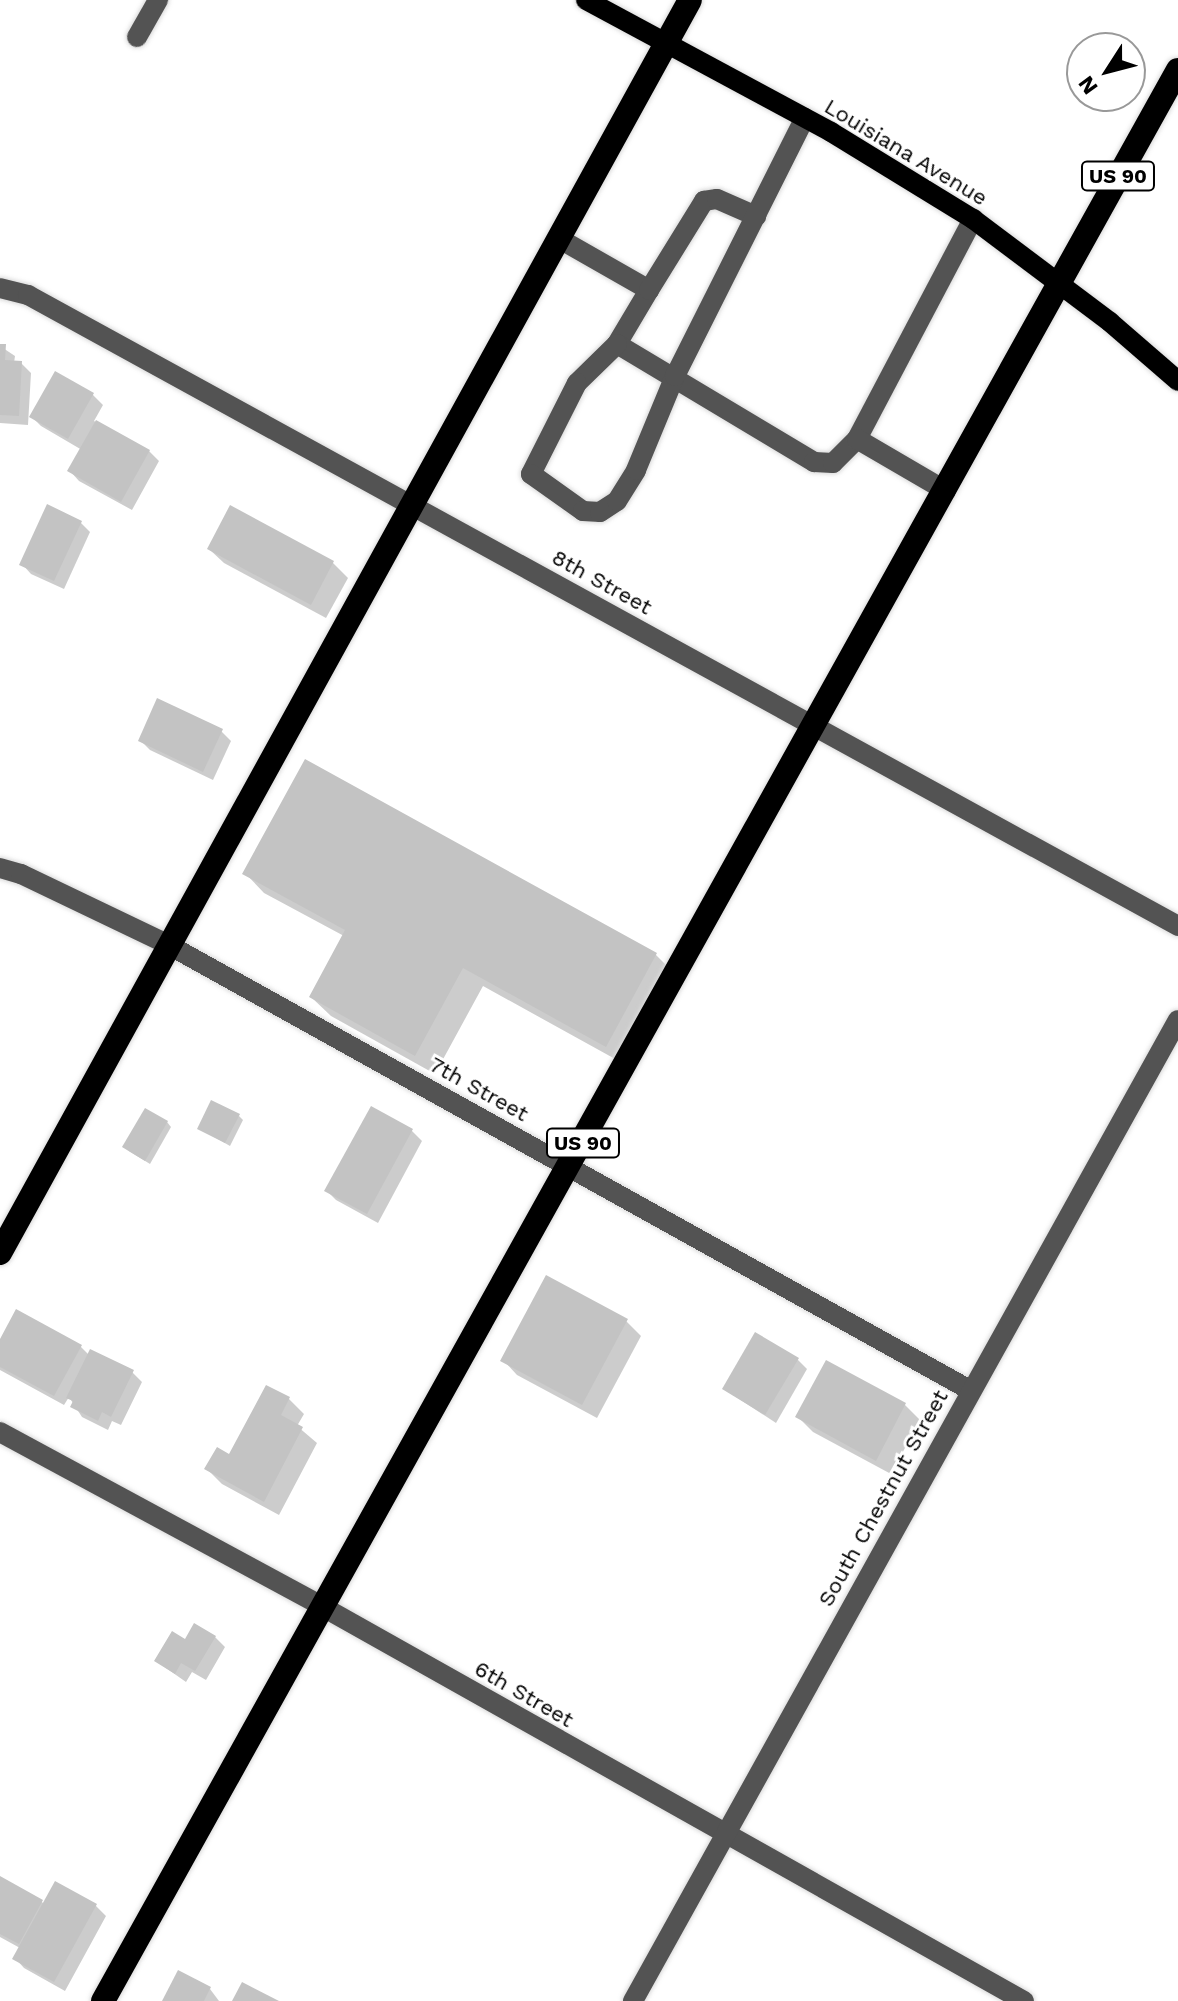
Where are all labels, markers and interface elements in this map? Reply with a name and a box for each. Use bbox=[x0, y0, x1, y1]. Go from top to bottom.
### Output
north arrow bbox=[1066, 32, 1146, 112]
text: N bbox=[1073, 71, 1103, 99]
street label: Louisiana Avenue bbox=[819, 93, 993, 211]
road number: US 90 bbox=[1080, 160, 1156, 192]
street label: 8th Street bbox=[547, 544, 657, 620]
street label: 7th Street bbox=[425, 1051, 533, 1127]
road number: US 90 bbox=[545, 1127, 621, 1159]
street label: South Chestnut Street bbox=[812, 1385, 954, 1611]
street label: 6th Street bbox=[470, 1655, 578, 1733]

